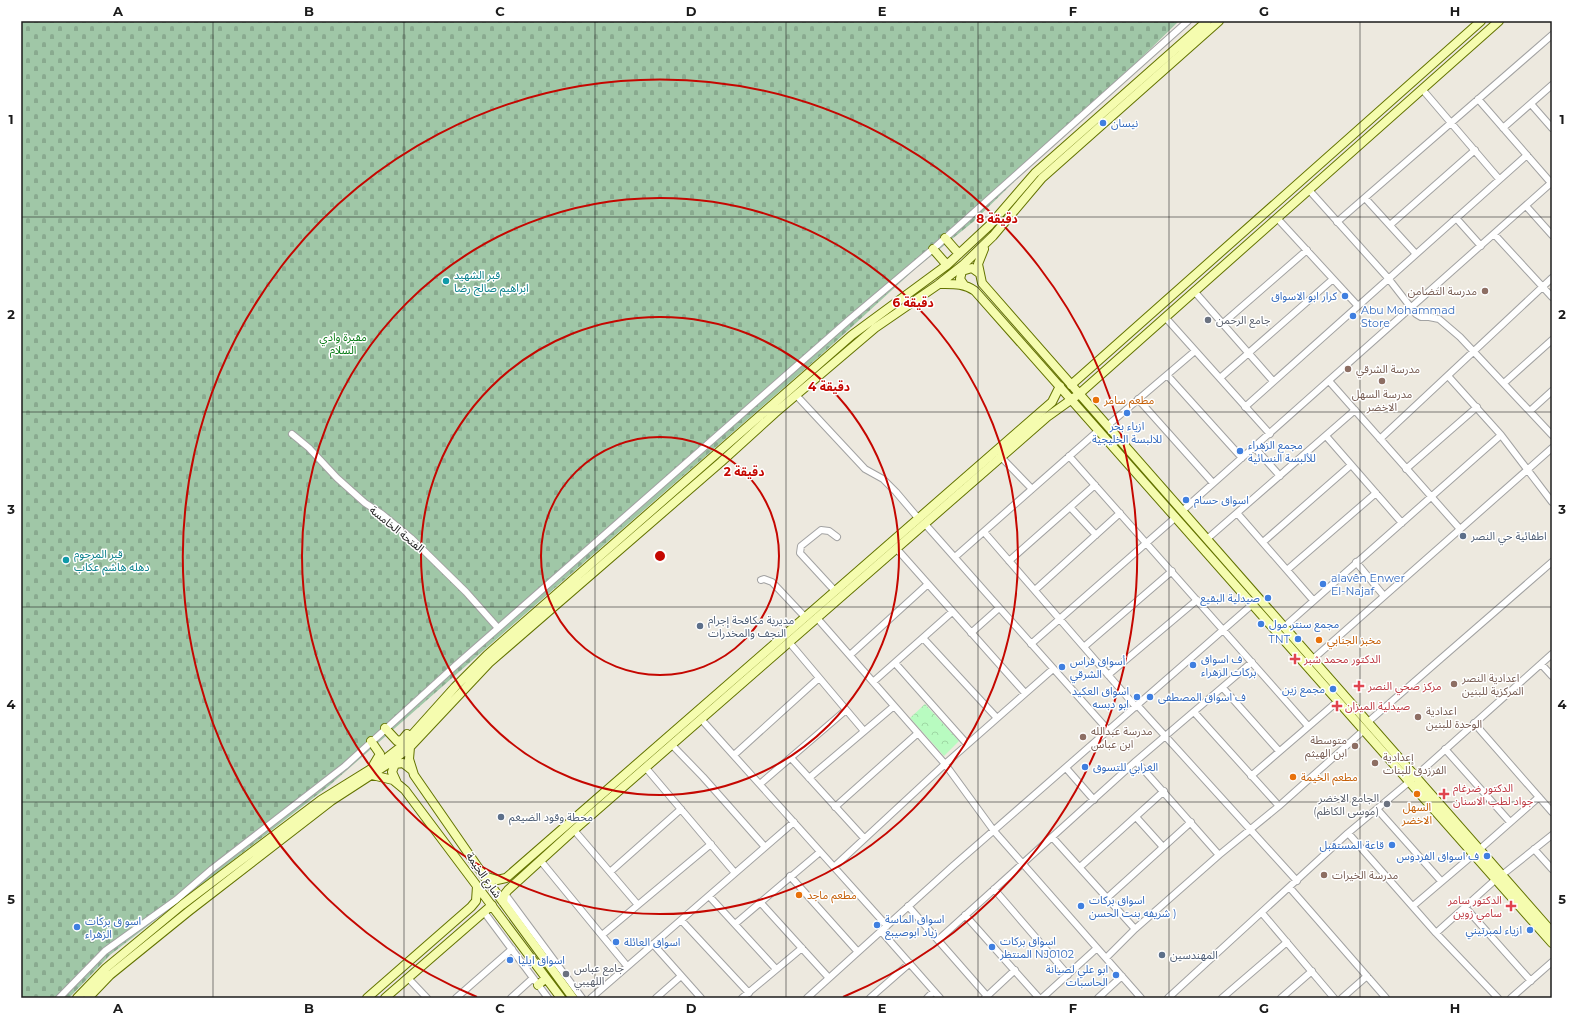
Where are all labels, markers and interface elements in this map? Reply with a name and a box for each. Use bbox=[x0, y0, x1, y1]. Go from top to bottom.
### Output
text: A bbox=[112, 3, 124, 19]
text: B bbox=[304, 3, 314, 19]
text: C bbox=[495, 3, 505, 19]
text: D bbox=[686, 3, 697, 19]
text: E bbox=[878, 3, 887, 19]
text: F bbox=[1069, 3, 1077, 19]
text: G bbox=[1259, 3, 1269, 19]
text: H bbox=[1450, 3, 1460, 19]
text: 1 bbox=[8, 111, 14, 127]
text: 1 bbox=[1559, 111, 1565, 127]
place label: نيسان bbox=[1111, 116, 1138, 130]
marker: نيسان bbox=[1098, 118, 1108, 128]
text: 8 دقيقة bbox=[976, 211, 1018, 226]
place label: قبر الشهيد ابراهيم صالح رضا bbox=[454, 268, 529, 297]
marker: قبر الشهيد ابراهيم صالح رضا bbox=[441, 276, 451, 286]
place label: مدرسة التضامن bbox=[1408, 284, 1477, 298]
marker: مدرسة التضامن bbox=[1480, 286, 1490, 296]
place label: كرار ابو الاسواق bbox=[1271, 289, 1337, 303]
marker: كرار ابو الاسواق bbox=[1340, 291, 1350, 301]
text: 6 دقيقة bbox=[892, 295, 934, 310]
place label: Abu Mohammad Store bbox=[1361, 303, 1455, 330]
text: 2 bbox=[7, 306, 15, 322]
text: 2 bbox=[1558, 306, 1566, 322]
marker: Abu Mohammad Store bbox=[1348, 311, 1358, 321]
place label: جامع الرحمن bbox=[1216, 313, 1271, 328]
marker: جامع الرحمن bbox=[1203, 315, 1213, 325]
park label: مقبرة وادي السلام bbox=[319, 330, 367, 358]
place label: مدرسة الشرقي bbox=[1356, 362, 1420, 379]
marker: مدرسة الشرقي bbox=[1343, 364, 1353, 374]
marker: مدرسة السهل الاخضر bbox=[1377, 376, 1387, 386]
text: 4 دقيقة bbox=[808, 379, 850, 394]
place label: مدرسة السهل الاخضر bbox=[1352, 387, 1413, 414]
place label: مطعم سامر bbox=[1103, 393, 1155, 409]
marker: مطعم سامر bbox=[1091, 395, 1101, 405]
marker: ازياء بحر للالبسة الخليجية bbox=[1122, 408, 1132, 418]
place label: ازياء بحر للالبسة الخليجية bbox=[1092, 419, 1162, 446]
place label: مجمع الزهراء للألبسة النسائية bbox=[1248, 438, 1316, 465]
marker: مجمع الزهراء للألبسة النسائية bbox=[1235, 446, 1245, 456]
text: 2 دقيقة bbox=[724, 464, 764, 479]
place label: اسواق حسام bbox=[1194, 493, 1249, 508]
marker: اسواق حسام bbox=[1181, 495, 1191, 505]
text: 3 bbox=[6, 501, 15, 517]
text: 3 bbox=[1557, 501, 1566, 517]
street label: الفتحة الخامسة bbox=[367, 503, 427, 555]
place label: اطفائية حي النصر bbox=[1470, 529, 1547, 546]
marker: اطفائية حي النصر bbox=[1458, 531, 1468, 541]
place label: قبر المرحوم دهله هاشم عكاب bbox=[74, 547, 150, 576]
centre of rings bbox=[653, 549, 667, 563]
marker: قبر المرحوم دهله هاشم عكاب bbox=[61, 555, 71, 565]
place label: alavên Enwer El-Najaf bbox=[1331, 571, 1405, 598]
marker: alavên Enwer El-Najaf bbox=[1318, 579, 1328, 589]
place label: صيدلية البقيع bbox=[1200, 591, 1260, 606]
marker: صيدلية البقيع bbox=[1263, 593, 1273, 603]
place label: مديرية مكافحة إجرام النجف والمخدرات bbox=[708, 613, 794, 640]
place label: مجمع سنتر مول bbox=[1269, 617, 1339, 632]
marker: مجمع سنتر مول bbox=[1256, 619, 1266, 629]
marker: مديرية مكافحة إجرام النجف والمخدرات bbox=[695, 621, 705, 631]
place label: TNT bbox=[1268, 632, 1291, 646]
place label: مخبز الجنابي bbox=[1327, 633, 1382, 650]
marker: TNT bbox=[1293, 634, 1303, 644]
marker: مخبز الجنابي bbox=[1314, 635, 1324, 645]
place label: ف اسواق بركات الزهراء bbox=[1201, 652, 1256, 679]
place label: الدكتور محمد شبر bbox=[1303, 652, 1381, 666]
marker: الدكتور محمد شبر bbox=[1289, 653, 1301, 665]
place label: أسواق فراس الشرقي bbox=[1070, 654, 1126, 684]
marker: ف اسواق بركات الزهراء bbox=[1188, 660, 1198, 670]
marker: أسواق فراس الشرقي bbox=[1057, 662, 1067, 672]
place label: اعدادية النصر المركزية للبنين bbox=[1461, 671, 1524, 698]
place label: مركز صحي النصر bbox=[1367, 679, 1442, 696]
marker: اعدادية النصر المركزية للبنين bbox=[1449, 679, 1459, 689]
marker: مركز صحي النصر bbox=[1353, 680, 1365, 692]
place label: مجمع زين bbox=[1282, 682, 1325, 697]
place label: اسواق العكيد ابو دبسه bbox=[1072, 684, 1129, 711]
marker: مجمع زين bbox=[1328, 684, 1338, 694]
place label: ف اسواق المصطفى bbox=[1158, 690, 1246, 704]
marker: اسواق العكيد ابو دبسه bbox=[1132, 692, 1142, 702]
marker: ف اسواق المصطفى bbox=[1145, 692, 1155, 702]
text: 4 bbox=[7, 696, 16, 712]
text: 4 bbox=[1558, 696, 1567, 712]
place label: صيدلية الميزان bbox=[1345, 699, 1410, 713]
marker: صيدلية الميزان bbox=[1332, 701, 1342, 711]
place label: اعدادية الوحدة للبنين bbox=[1426, 704, 1482, 731]
marker: اعدادية الوحدة للبنين bbox=[1413, 712, 1423, 722]
place label: مدرسة عبدالله ابن عباس bbox=[1091, 724, 1153, 751]
marker: مدرسة عبدالله ابن عباس bbox=[1078, 732, 1088, 742]
place label: متوسطة ابن الهيثم bbox=[1305, 733, 1347, 762]
marker: متوسطة ابن الهيثم bbox=[1350, 741, 1360, 751]
place label: إعدادية الفرزدق للبنات bbox=[1383, 750, 1446, 777]
marker: إعدادية الفرزدق للبنات bbox=[1370, 758, 1380, 768]
place label: الغرابي للتسوق bbox=[1093, 760, 1158, 777]
marker: الغرابي للتسوق bbox=[1080, 762, 1090, 772]
place label: مطعم الخيمة bbox=[1301, 770, 1358, 786]
marker: مطعم الخيمة bbox=[1288, 772, 1298, 782]
place label: الدكتور ضرغام جواد لطب الاسنان bbox=[1453, 781, 1534, 808]
marker: الدكتور ضرغام جواد لطب الاسنان bbox=[1438, 788, 1450, 800]
marker: السهل الاخضر bbox=[1412, 789, 1422, 799]
place label: الجامع الاخضر (موسى الكاظم) bbox=[1313, 791, 1379, 820]
marker: الجامع الاخضر (موسى الكاظم) bbox=[1382, 799, 1392, 809]
place label: السهل الاخضر bbox=[1401, 800, 1432, 827]
place label: محطة وقود الضيغم bbox=[509, 810, 593, 826]
marker: محطة وقود الضيغم bbox=[496, 812, 506, 822]
place label: قاعة المستقبل bbox=[1320, 838, 1384, 852]
marker: قاعة المستقبل bbox=[1387, 840, 1397, 850]
street label: شارع الخيمة bbox=[462, 849, 505, 901]
place label: ف اسواق الفردوس bbox=[1396, 849, 1479, 863]
marker: ف اسواق الفردوس bbox=[1482, 851, 1492, 861]
place label: مدرسة الخيرات bbox=[1332, 868, 1399, 882]
marker: مدرسة الخيرات bbox=[1319, 870, 1329, 880]
place label: مطعم ماجد bbox=[807, 888, 857, 904]
marker: مطعم ماجد bbox=[794, 890, 804, 900]
text: 5 bbox=[7, 891, 15, 907]
text: 5 bbox=[1558, 891, 1566, 907]
place label: اسواق بركات شريفه بنت الحسن ) bbox=[1089, 893, 1177, 920]
place label: الدكتور سامر سامي زوين bbox=[1447, 893, 1502, 923]
marker: الدكتور سامر سامي زوين bbox=[1505, 900, 1517, 912]
marker: اسواق بركات شريفه بنت الحسن ) bbox=[1076, 901, 1086, 911]
place label: اسواق الماسة زياد ابوصيبع bbox=[885, 912, 944, 940]
place label: اسو ق بركات الزهراء bbox=[85, 914, 141, 941]
marker: اسواق الماسة زياد ابوصيبع bbox=[872, 920, 882, 930]
marker: اسو ق بركات الزهراء bbox=[72, 922, 82, 932]
place label: ازياء لمبرتيني bbox=[1466, 923, 1522, 940]
marker: ازياء لمبرتيني bbox=[1525, 925, 1535, 935]
place label: اسواق بركات المنتظر NJ0102 bbox=[999, 934, 1074, 961]
place label: اسواق العائلة bbox=[624, 935, 680, 949]
marker: اسواق العائلة bbox=[611, 937, 621, 947]
marker: اسواق بركات المنتظر NJ0102 bbox=[987, 942, 997, 952]
place label: المهندسين bbox=[1170, 948, 1218, 962]
marker: المهندسين bbox=[1157, 950, 1167, 960]
place label: اسواق ايليا bbox=[518, 953, 565, 967]
marker: اسواق ايليا bbox=[505, 955, 515, 965]
place label: جامع عباس اللهيبي bbox=[574, 961, 625, 991]
place label: ابو علي لصيانة الحاسبات bbox=[1046, 962, 1108, 989]
marker: جامع عباس اللهيبي bbox=[561, 969, 571, 979]
marker: ابو علي لصيانة الحاسبات bbox=[1111, 970, 1121, 980]
text: A bbox=[112, 1000, 124, 1016]
text: B bbox=[304, 1000, 314, 1016]
text: C bbox=[495, 1000, 505, 1016]
text: D bbox=[686, 1000, 697, 1016]
text: E bbox=[878, 1000, 887, 1016]
text: F bbox=[1069, 1000, 1077, 1016]
text: G bbox=[1259, 1000, 1269, 1016]
text: H bbox=[1450, 1000, 1460, 1016]

